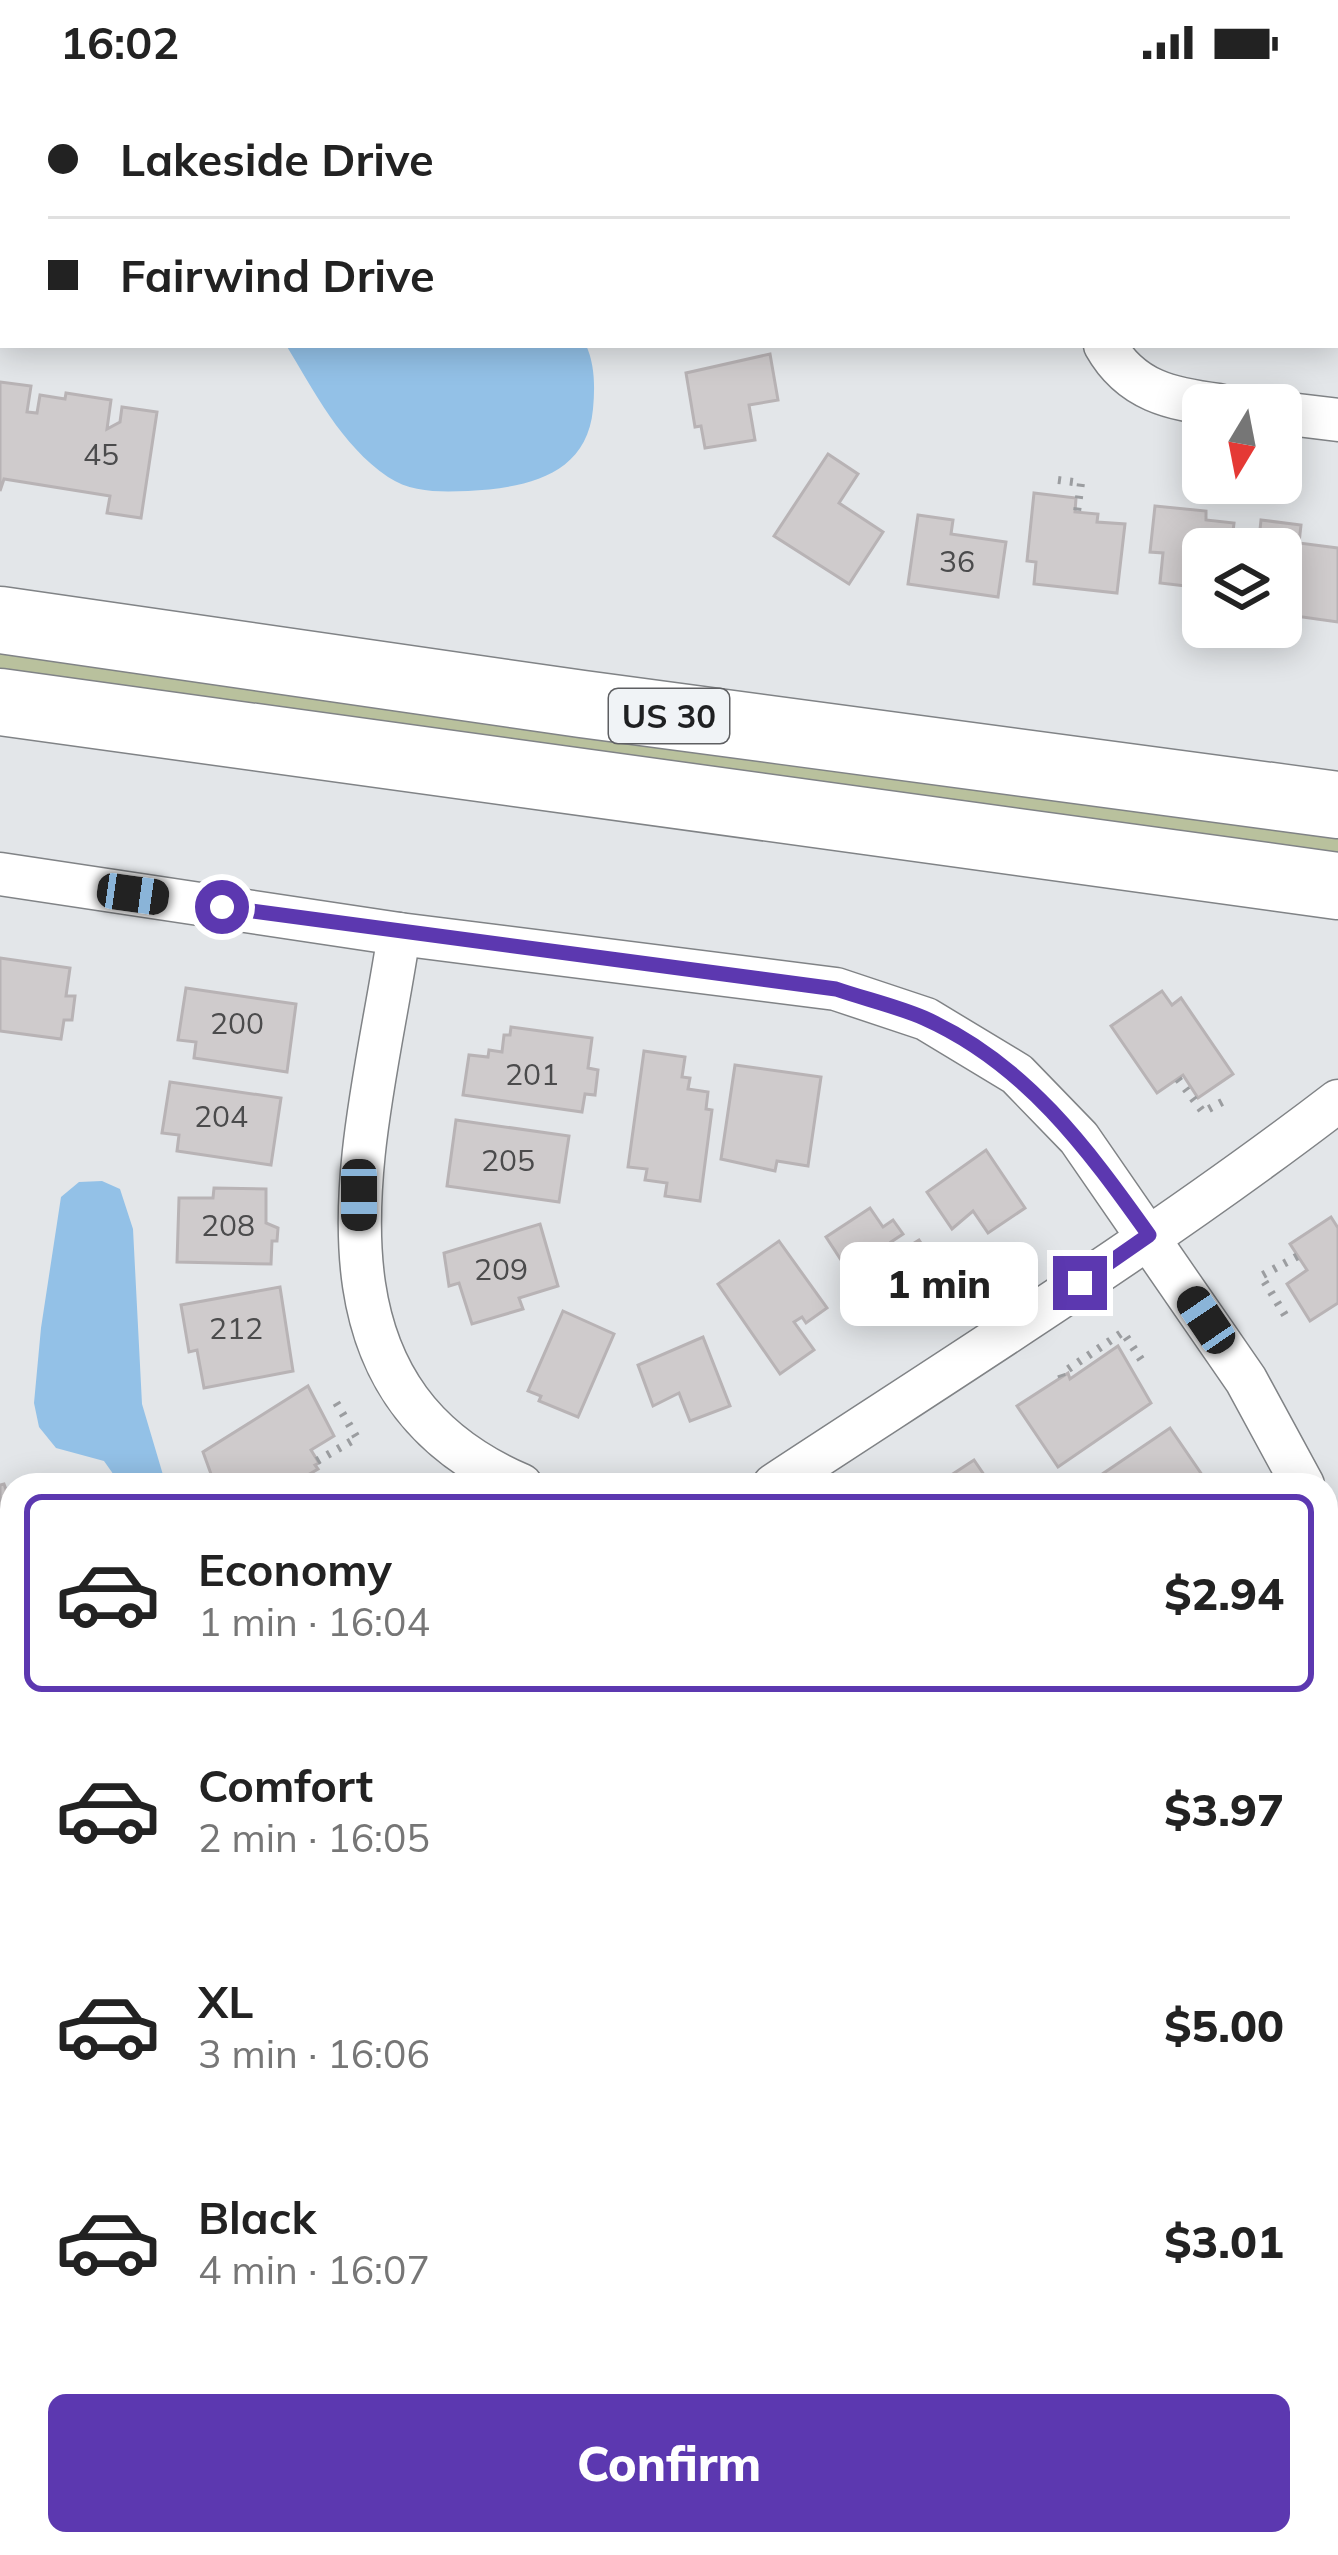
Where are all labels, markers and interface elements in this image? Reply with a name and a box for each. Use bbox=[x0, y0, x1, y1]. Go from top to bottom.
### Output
text: 16:02 bbox=[60, 14, 179, 70]
text: Lakeside Drive bbox=[120, 131, 434, 187]
text: Fairwind Drive bbox=[120, 247, 435, 303]
north arrow bbox=[1182, 384, 1302, 504]
map controls bbox=[1182, 384, 1302, 648]
house number: 45 bbox=[83, 435, 119, 473]
button: layers bbox=[1182, 528, 1302, 648]
house number: 36 bbox=[939, 542, 975, 580]
road number: US 30 bbox=[609, 689, 729, 743]
car bbox=[95, 871, 171, 917]
route start bbox=[195, 880, 249, 934]
house number: 200 bbox=[210, 1004, 264, 1042]
house number: 201 bbox=[505, 1055, 559, 1093]
house number: 204 bbox=[194, 1097, 248, 1135]
house number: 205 bbox=[481, 1141, 535, 1179]
car bbox=[341, 1159, 377, 1231]
house number: 208 bbox=[201, 1206, 255, 1244]
callout: 1 min bbox=[840, 1241, 1038, 1325]
house number: 209 bbox=[474, 1250, 528, 1288]
route end bbox=[1053, 1256, 1107, 1310]
text: 1 min bbox=[887, 1259, 991, 1308]
car bbox=[1171, 1280, 1241, 1360]
house number: 212 bbox=[209, 1309, 263, 1347]
icon: car bbox=[54, 1539, 162, 1647]
text: Economy bbox=[198, 1541, 392, 1597]
text: $2.94 bbox=[1164, 1565, 1284, 1621]
text: 1 min · 16:04 bbox=[198, 1597, 430, 1646]
icon: car bbox=[54, 1755, 162, 1863]
text: Comfort bbox=[198, 1757, 373, 1813]
text: $3.97 bbox=[1164, 1781, 1284, 1837]
text: 2 min · 16:05 bbox=[198, 1813, 430, 1862]
icon: car bbox=[54, 1971, 162, 2079]
text: XL bbox=[198, 1973, 253, 2029]
text: $5.00 bbox=[1164, 1997, 1284, 2053]
text: 3 min · 16:06 bbox=[198, 2029, 430, 2078]
icon: car bbox=[54, 2187, 162, 2295]
text: Black bbox=[198, 2189, 316, 2245]
text: $3.01 bbox=[1164, 2213, 1284, 2269]
text: 4 min · 16:07 bbox=[198, 2245, 430, 2294]
button: Confirm bbox=[48, 2394, 1290, 2532]

